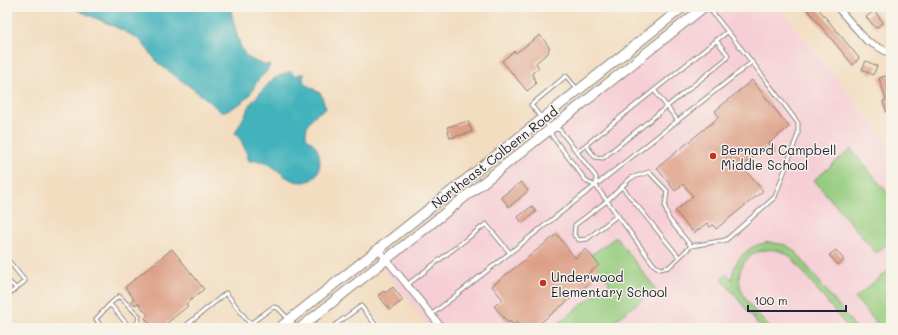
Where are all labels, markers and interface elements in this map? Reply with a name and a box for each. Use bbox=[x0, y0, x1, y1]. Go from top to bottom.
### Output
street label: Northeast Colbern Road bbox=[427, 102, 561, 212]
place label: Bernard Campbell Middle School bbox=[721, 141, 837, 173]
marker: Bernard Campbell Middle School bbox=[708, 151, 718, 161]
place label: Underwood Elementary School bbox=[551, 268, 668, 300]
marker: Underwood Elementary School bbox=[538, 278, 548, 288]
scale bar bbox=[748, 287, 846, 313]
text: 100 m bbox=[754, 292, 788, 308]

